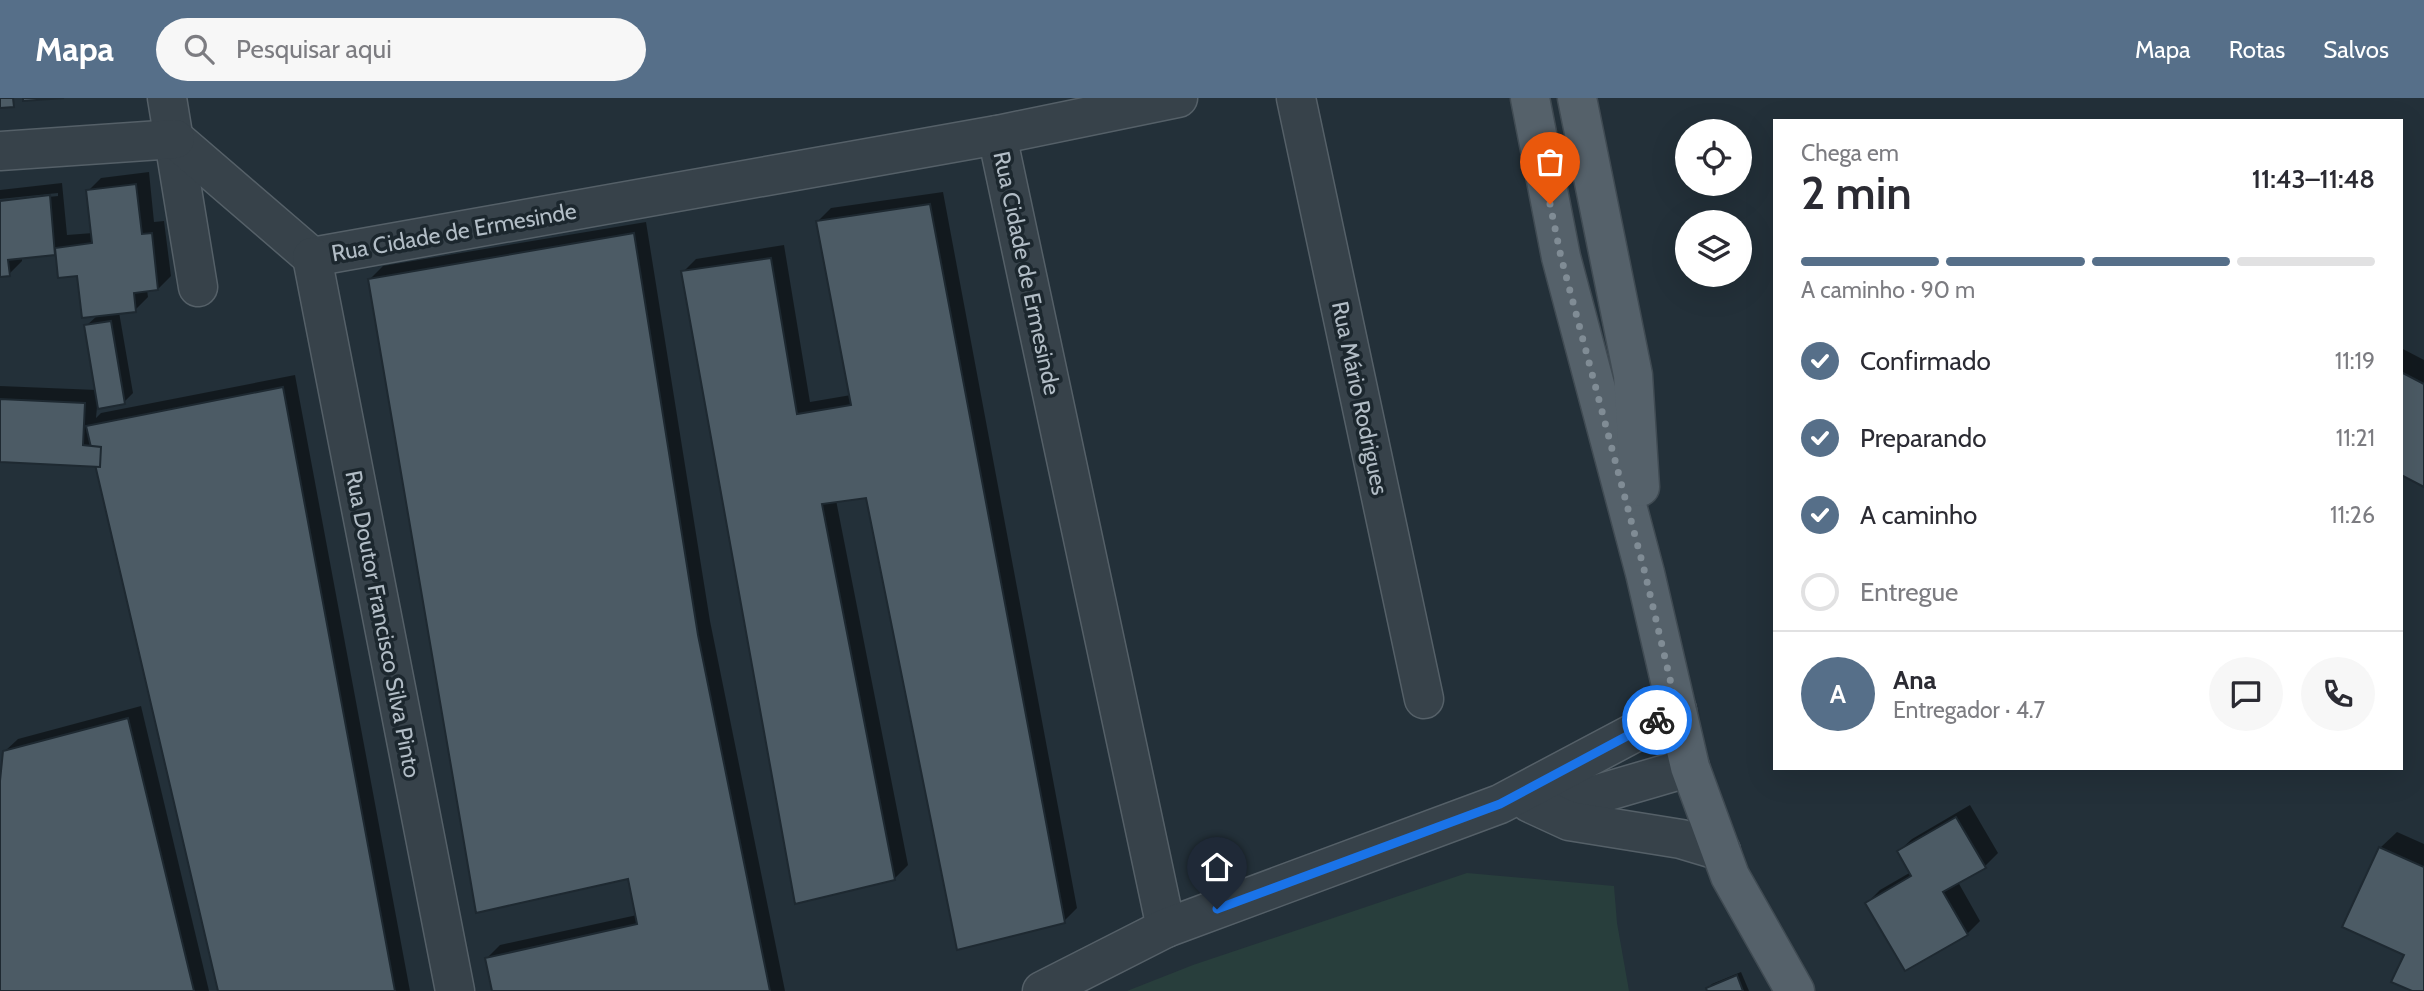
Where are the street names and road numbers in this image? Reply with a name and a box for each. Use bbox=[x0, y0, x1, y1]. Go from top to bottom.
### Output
street label: Rua Cidade de Ermesinde bbox=[987, 149, 1067, 398]
street label: Rua Cidade de Ermesinde bbox=[329, 197, 579, 267]
street label: Rua Mário Rodrigues bbox=[1326, 299, 1394, 497]
street label: Rua Doutor Francisco Silva Pinto bbox=[339, 468, 427, 780]

